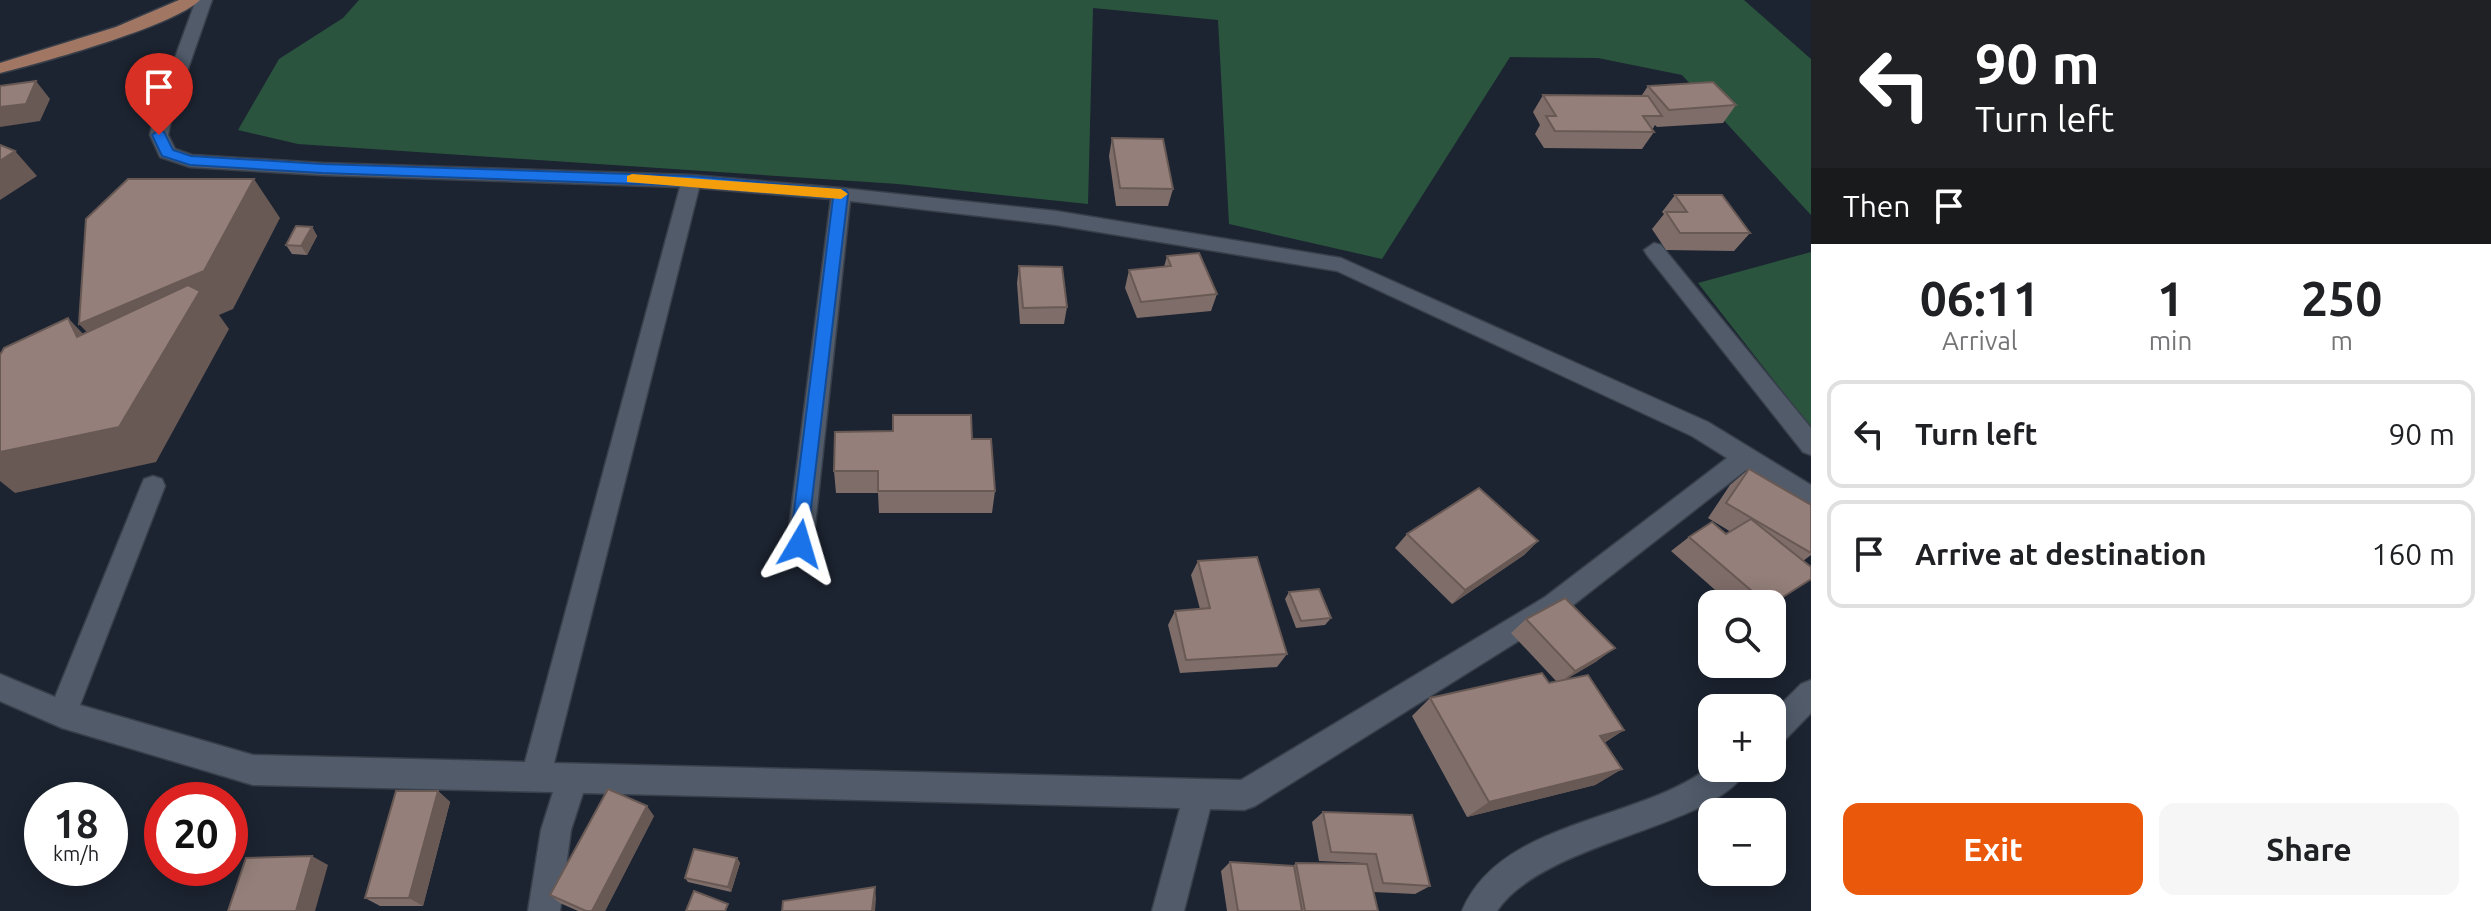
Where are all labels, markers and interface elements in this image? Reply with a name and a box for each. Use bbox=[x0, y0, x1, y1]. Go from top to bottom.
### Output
icon: left bbox=[1843, 32, 1947, 136]
text: 90 m bbox=[1975, 32, 2100, 95]
pin bbox=[125, 53, 193, 135]
icon: arrive bbox=[137, 65, 181, 109]
text: Turn left bbox=[1975, 98, 2114, 139]
icon: arrive bbox=[1927, 184, 1971, 228]
text: Then bbox=[1843, 189, 1911, 223]
text: 06:11 bbox=[1920, 271, 2040, 325]
text: 1 bbox=[2157, 271, 2184, 325]
text: 250 bbox=[2301, 271, 2382, 325]
text: Arrival bbox=[1942, 326, 2018, 355]
text: min bbox=[2149, 326, 2192, 355]
text: m bbox=[2330, 326, 2353, 355]
icon: left bbox=[1847, 412, 1891, 456]
text: Turn left bbox=[1915, 417, 2037, 451]
text: 90 m bbox=[2388, 417, 2455, 451]
position arrow bbox=[758, 502, 842, 586]
icon: arrive bbox=[1847, 532, 1891, 576]
text: Arrive at destination bbox=[1915, 537, 2207, 571]
text: 160 m bbox=[2371, 537, 2455, 571]
map controls bbox=[1698, 590, 1786, 886]
button: search bbox=[1698, 590, 1786, 678]
button: + bbox=[1698, 694, 1786, 782]
speed limit sign: 20 bbox=[144, 782, 248, 886]
button: − bbox=[1698, 798, 1786, 886]
text: 18 bbox=[53, 801, 99, 846]
button: Exit bbox=[1843, 803, 2143, 895]
button: Share bbox=[2159, 803, 2459, 895]
text: km/h bbox=[53, 842, 99, 865]

